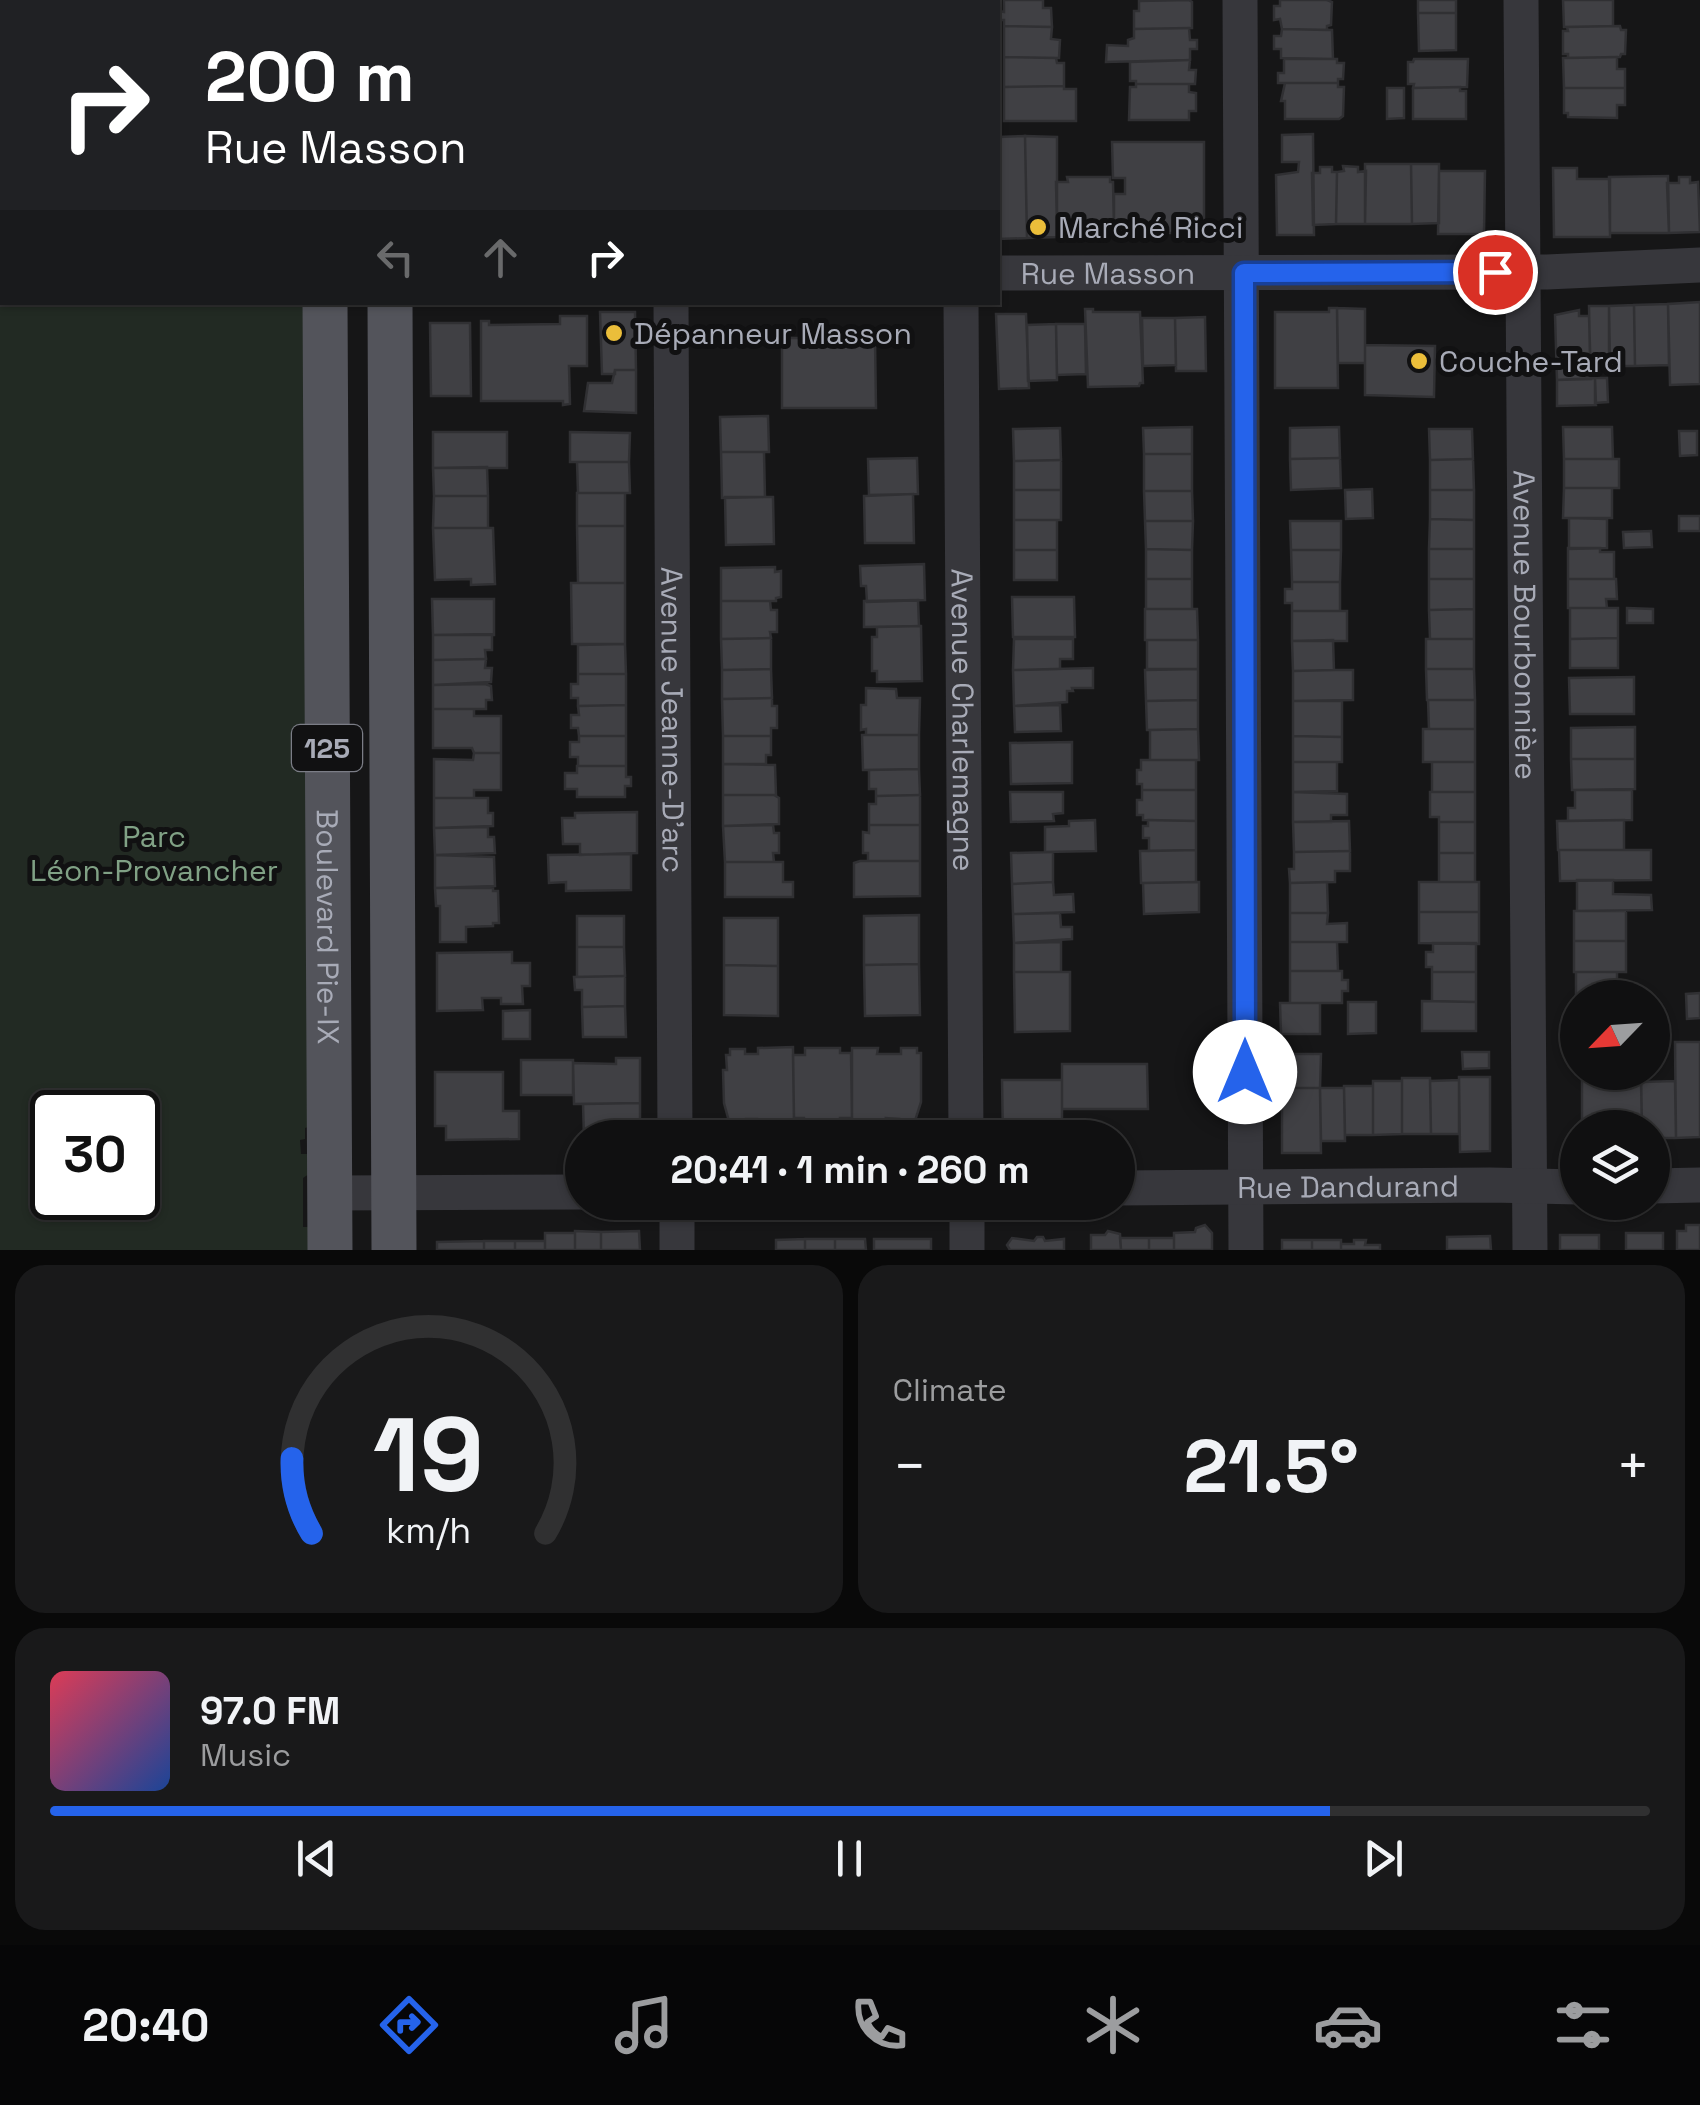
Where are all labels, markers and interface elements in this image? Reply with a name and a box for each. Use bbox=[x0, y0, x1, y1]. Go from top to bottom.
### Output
text: 200 m bbox=[205, 32, 415, 121]
icon: right bbox=[40, 40, 170, 170]
text: Rue Masson bbox=[205, 119, 467, 176]
place label: Marché Ricci bbox=[1058, 208, 1243, 247]
marker: Marché Ricci bbox=[1027, 216, 1049, 238]
icon: left bbox=[368, 230, 423, 285]
icon: ahead bbox=[473, 230, 528, 285]
icon: right bbox=[578, 230, 633, 285]
pin bbox=[1453, 230, 1538, 315]
icon: arrive bbox=[1468, 245, 1523, 300]
street label: Rue Masson bbox=[1021, 253, 1195, 292]
place label: Dépanneur Masson bbox=[634, 314, 912, 353]
marker: Dépanneur Masson bbox=[603, 322, 625, 344]
place label: Couche-Tard bbox=[1439, 342, 1623, 381]
marker: Couche-Tard bbox=[1408, 350, 1430, 372]
street label: Avenue Bourbonnière bbox=[1505, 470, 1546, 780]
street label: Avenue Jeanne-D'arc bbox=[653, 567, 693, 873]
street label: Avenue Charlemagne bbox=[943, 568, 984, 872]
road number: 125 bbox=[292, 725, 362, 771]
street label: Boulevard Pie-IX bbox=[308, 809, 348, 1045]
park label: Parc Léon-Provancher bbox=[30, 817, 278, 890]
north arrow bbox=[1560, 980, 1670, 1090]
map controls bbox=[1560, 980, 1670, 1220]
position arrow bbox=[1193, 1020, 1297, 1124]
speed limit sign: 30 bbox=[30, 1090, 160, 1220]
button: layers bbox=[1560, 1110, 1670, 1220]
text: 20:41 · 1 min · 260 m bbox=[670, 1146, 1030, 1194]
street label: Rue Dandurand bbox=[1237, 1166, 1459, 1207]
text: Climate bbox=[893, 1370, 1007, 1410]
text: 19 bbox=[373, 1389, 484, 1521]
text: 21.5° bbox=[1184, 1418, 1359, 1514]
text: − bbox=[893, 1431, 927, 1501]
text: + bbox=[1616, 1431, 1650, 1501]
text: km/h bbox=[386, 1508, 471, 1553]
text: 97.0 FM bbox=[200, 1687, 340, 1735]
text: Music bbox=[200, 1735, 291, 1775]
icon: previous bbox=[289, 1831, 344, 1886]
icon: pause bbox=[822, 1831, 877, 1886]
icon: next bbox=[1356, 1831, 1411, 1886]
icon: directions bbox=[374, 1990, 444, 2060]
icon: music bbox=[609, 1990, 679, 2060]
icon: phone bbox=[844, 1990, 914, 2060]
icon: climate bbox=[1078, 1990, 1148, 2060]
icon: car bbox=[1313, 1990, 1383, 2060]
icon: filters bbox=[1548, 1990, 1618, 2060]
text: 20:40 bbox=[82, 1997, 209, 2054]

